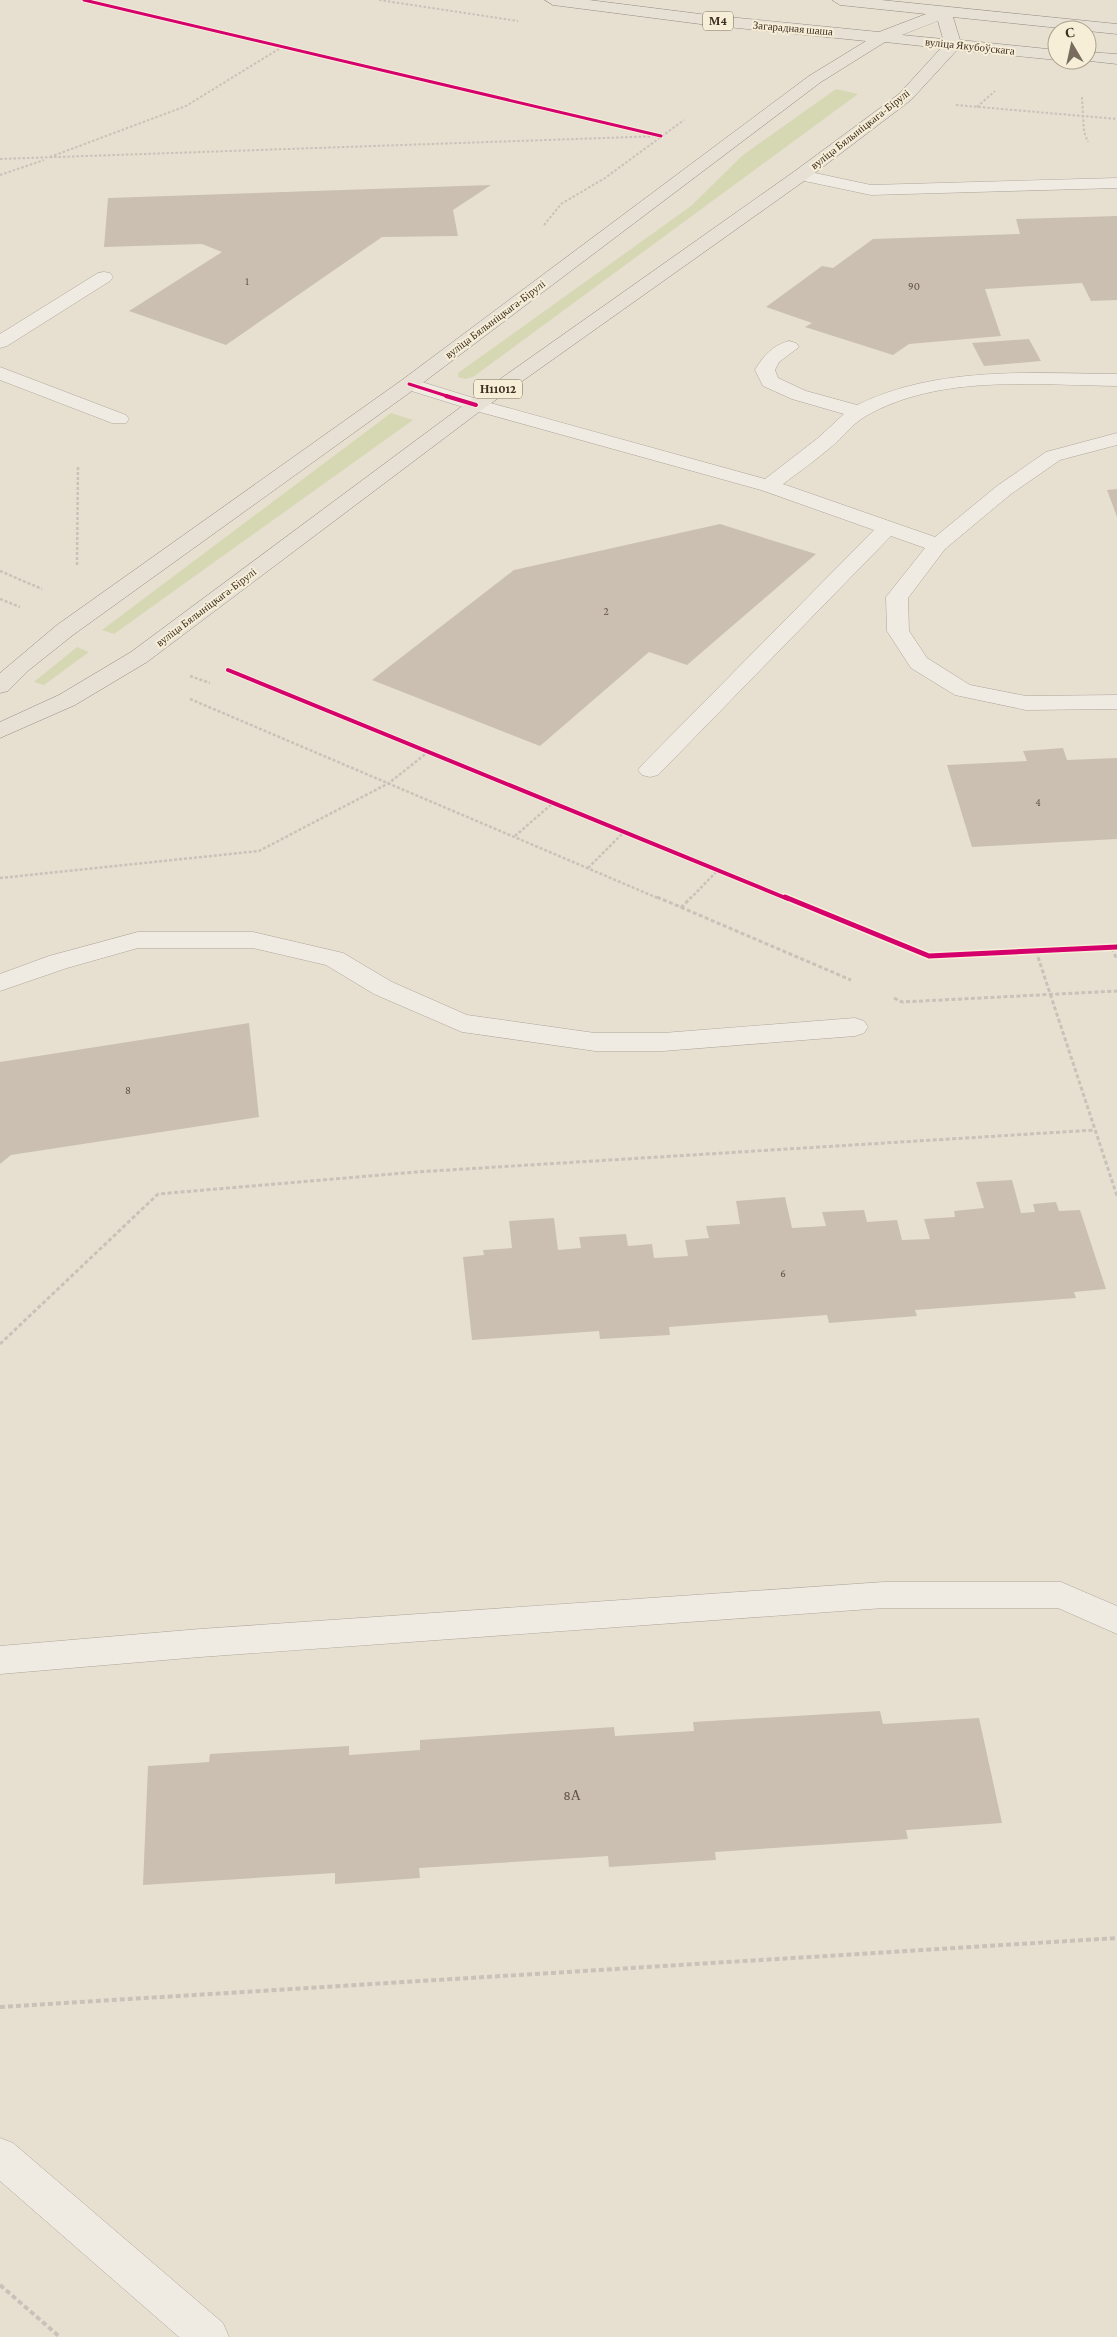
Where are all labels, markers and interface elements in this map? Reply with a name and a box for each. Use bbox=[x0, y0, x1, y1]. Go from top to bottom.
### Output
road number: М4 bbox=[703, 12, 733, 30]
street label: Загарадная шаша bbox=[752, 19, 834, 37]
north arrow bbox=[1047, 20, 1097, 70]
text: С bbox=[1064, 23, 1076, 41]
street label: вуліца Якубоўскага bbox=[925, 35, 1016, 57]
street label: вуліца Бялыніцкага-Бірулі bbox=[808, 87, 912, 171]
house number: 1 bbox=[245, 275, 249, 287]
street label: вуліца Бялыніцкага-Бірулі bbox=[443, 277, 547, 361]
house number: 90 bbox=[908, 280, 920, 292]
road number: Н11012 bbox=[474, 379, 522, 398]
street label: вуліца Бялыніцкага-Бірулі bbox=[154, 565, 258, 649]
house number: 2 bbox=[603, 605, 609, 617]
house number: 4 bbox=[1035, 796, 1041, 808]
house number: 8 bbox=[125, 1084, 131, 1096]
house number: 6 bbox=[780, 1267, 786, 1279]
house number: 8А bbox=[563, 1787, 582, 1803]

